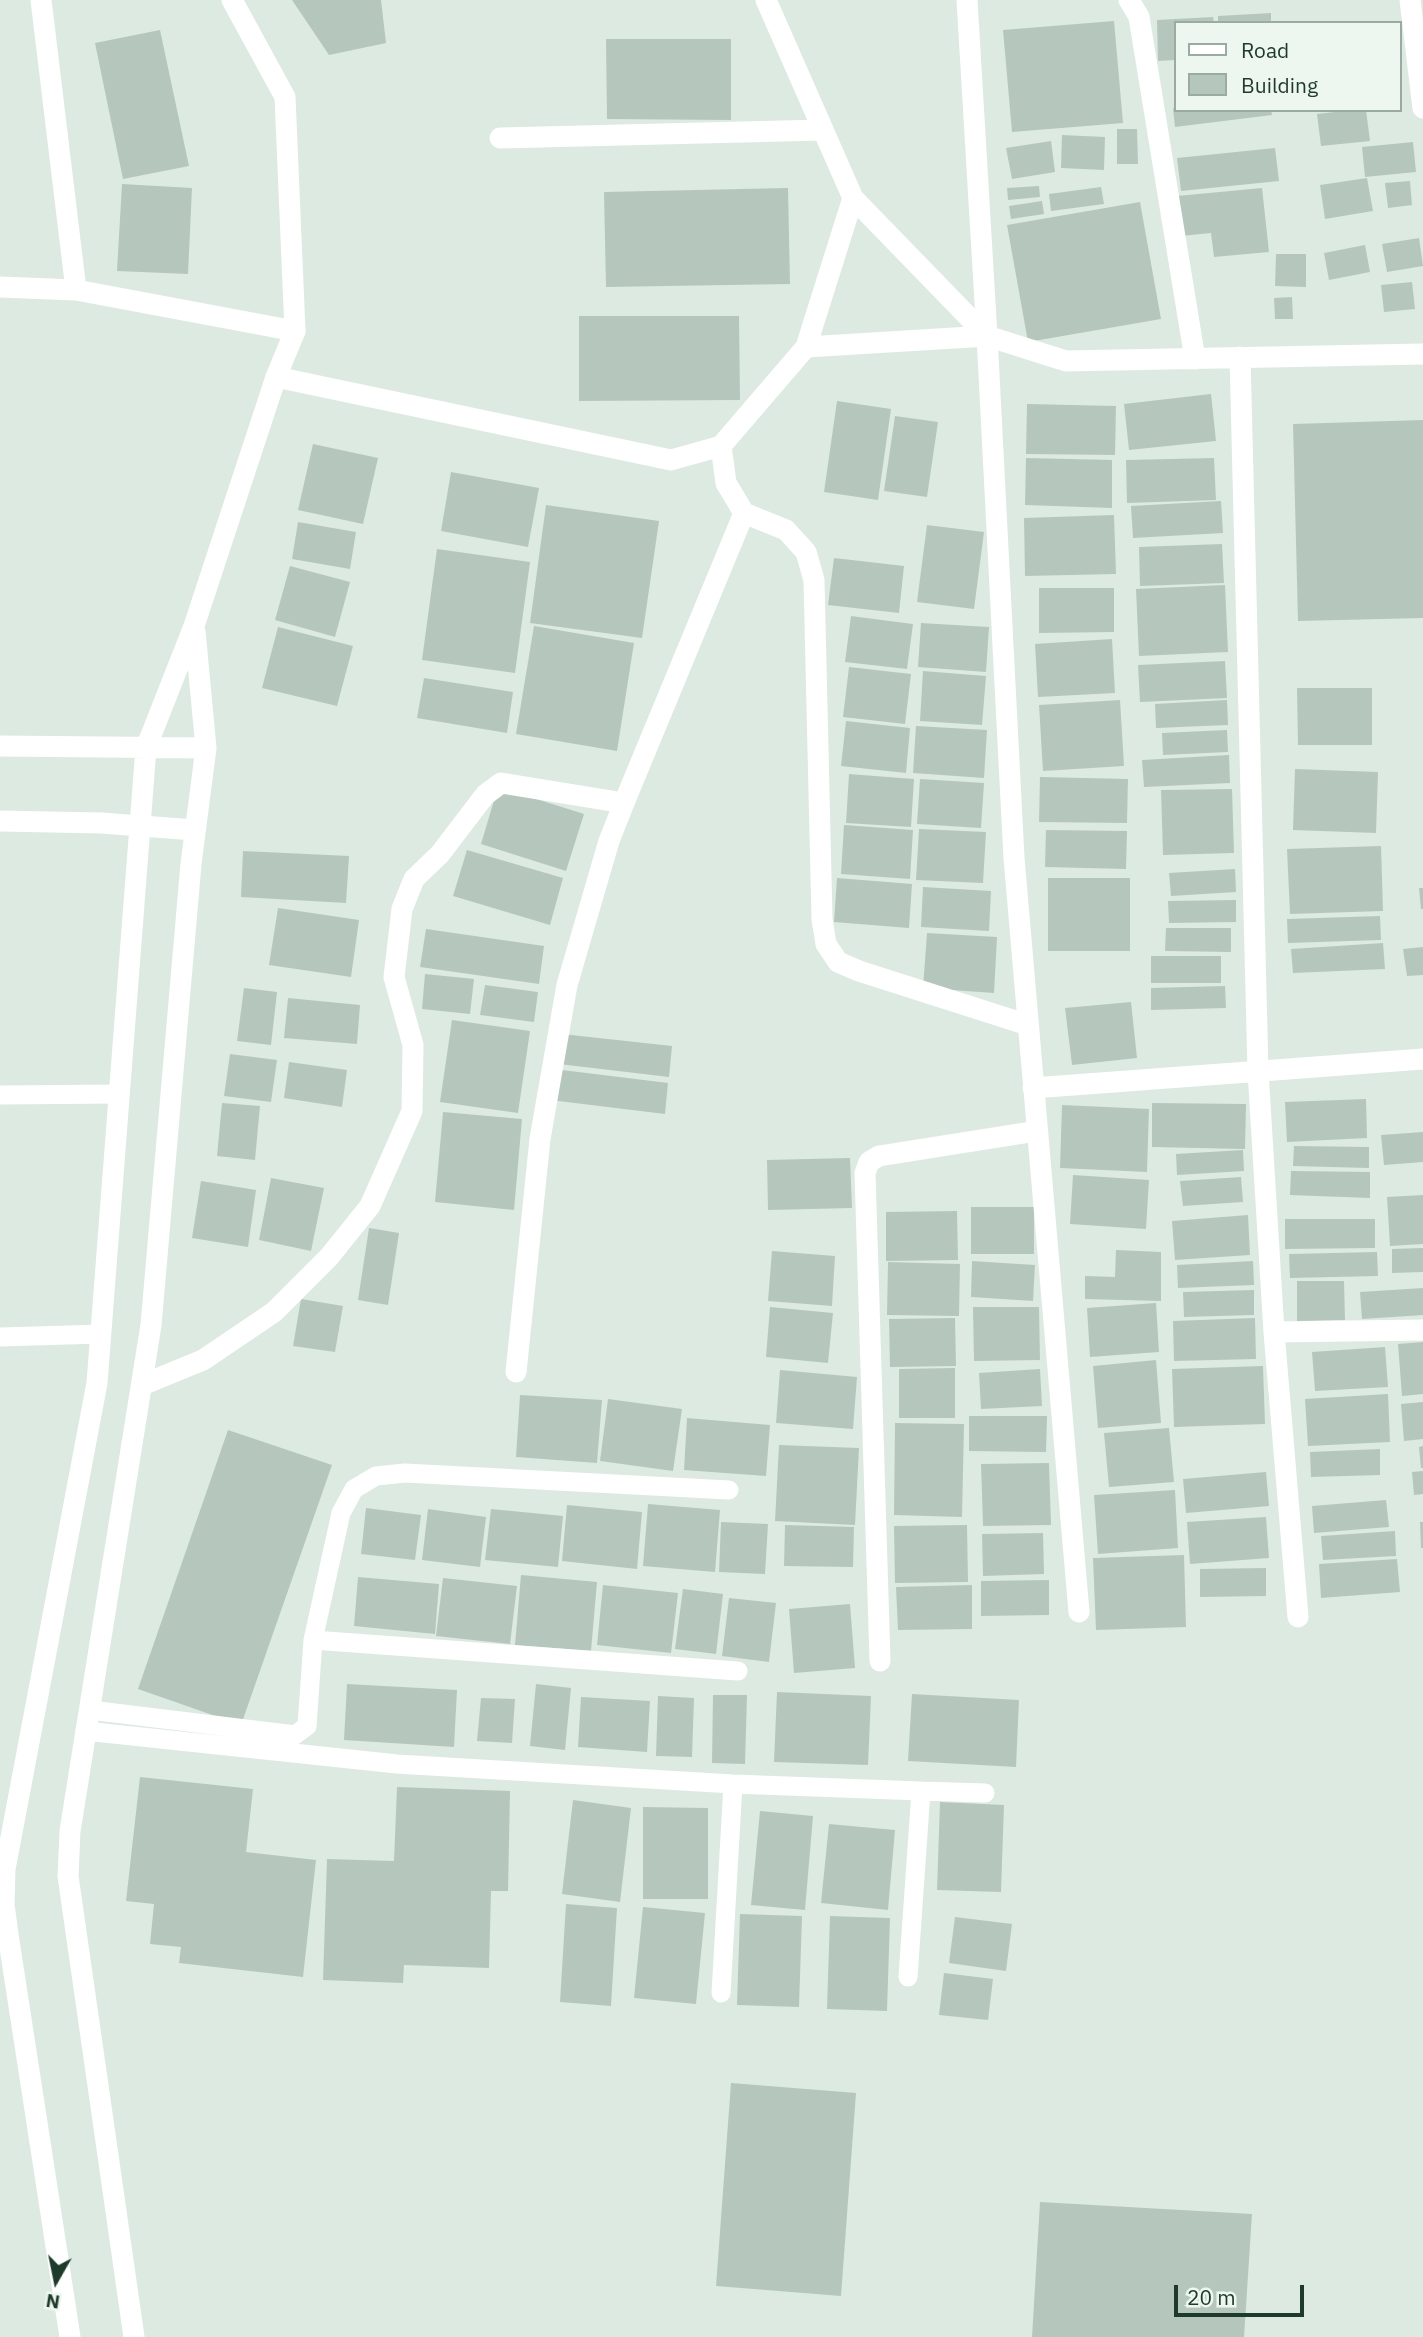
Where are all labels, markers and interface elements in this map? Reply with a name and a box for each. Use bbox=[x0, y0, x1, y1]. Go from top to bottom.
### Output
legend bbox=[1174, 21, 1402, 112]
text: Road bbox=[1241, 36, 1289, 64]
text: Building bbox=[1241, 71, 1318, 99]
north arrow bbox=[21, 2246, 91, 2316]
scale bar bbox=[1178, 2270, 1308, 2314]
text: 20 m bbox=[1187, 2283, 1236, 2311]
text: N bbox=[44, 2289, 61, 2315]

